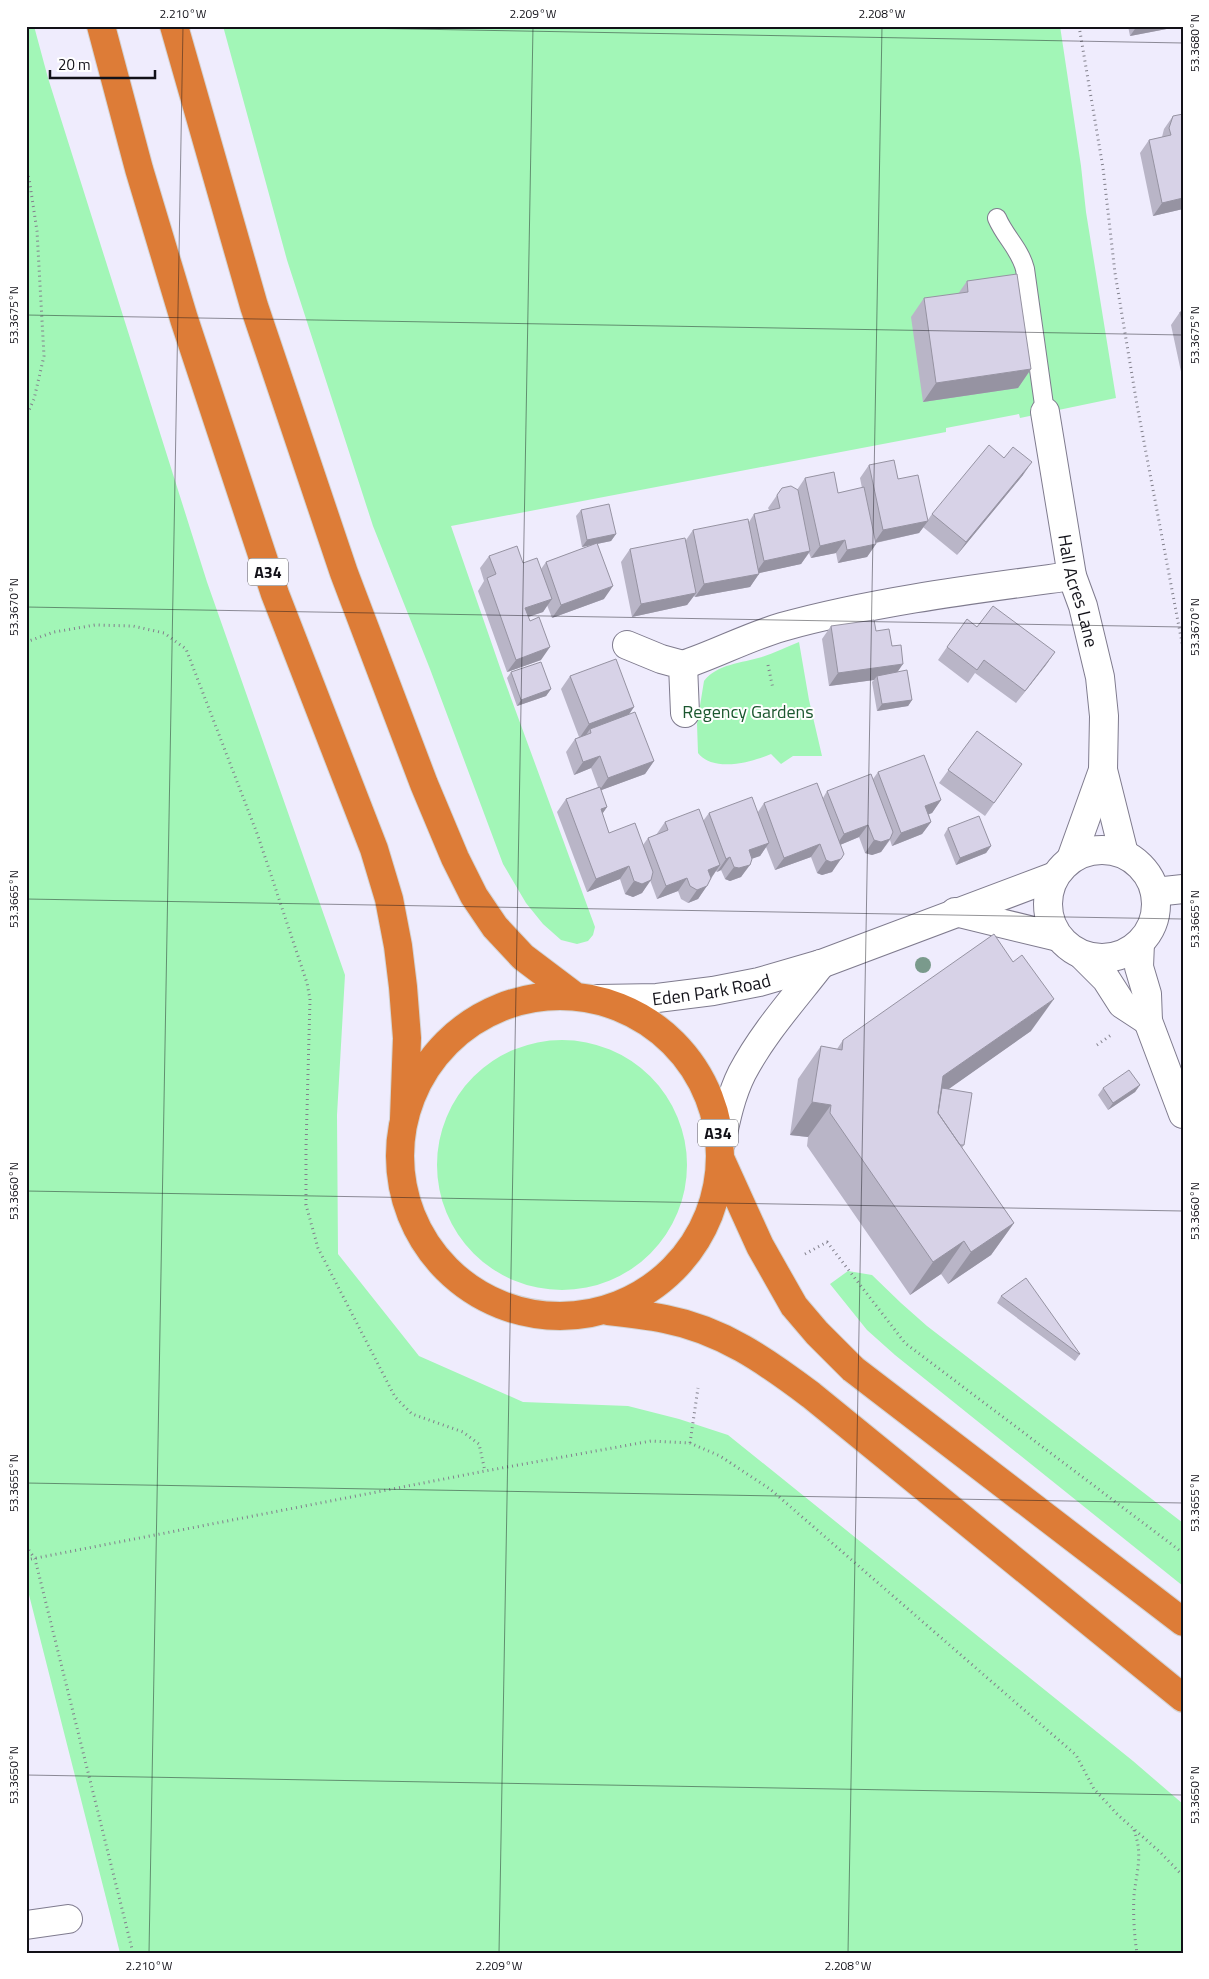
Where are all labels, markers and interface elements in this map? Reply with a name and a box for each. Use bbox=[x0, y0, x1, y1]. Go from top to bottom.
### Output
text: 2.210°W bbox=[160, 4, 207, 23]
text: 2.209°W bbox=[510, 4, 557, 23]
text: 2.208°W bbox=[859, 4, 906, 23]
text: 53.3680°N bbox=[1185, 14, 1204, 72]
scale bar bbox=[50, 48, 155, 80]
text: 20 m bbox=[58, 53, 91, 76]
text: 53.3675°N bbox=[4, 286, 23, 344]
text: 53.3675°N bbox=[1185, 306, 1204, 364]
street label: Hall Acres Lane bbox=[1052, 532, 1106, 650]
road number: A34 bbox=[248, 558, 288, 586]
text: 53.3670°N bbox=[4, 578, 23, 636]
text: 53.3670°N bbox=[1185, 598, 1204, 656]
park label: Regency Gardens bbox=[682, 698, 814, 725]
text: 53.3665°N bbox=[4, 870, 23, 928]
text: 53.3665°N bbox=[1185, 890, 1204, 948]
street label: Eden Park Road bbox=[651, 966, 774, 1012]
road number: A34 bbox=[698, 1120, 738, 1146]
text: 53.3660°N bbox=[4, 1162, 23, 1220]
text: 53.3660°N bbox=[1185, 1182, 1204, 1240]
text: 53.3655°N bbox=[4, 1454, 23, 1512]
text: 53.3655°N bbox=[1185, 1474, 1204, 1532]
text: 53.3650°N bbox=[4, 1746, 23, 1804]
text: 53.3650°N bbox=[1185, 1766, 1204, 1824]
text: 2.210°W bbox=[126, 1956, 173, 1975]
text: 2.209°W bbox=[476, 1956, 523, 1975]
text: 2.208°W bbox=[825, 1956, 872, 1975]

